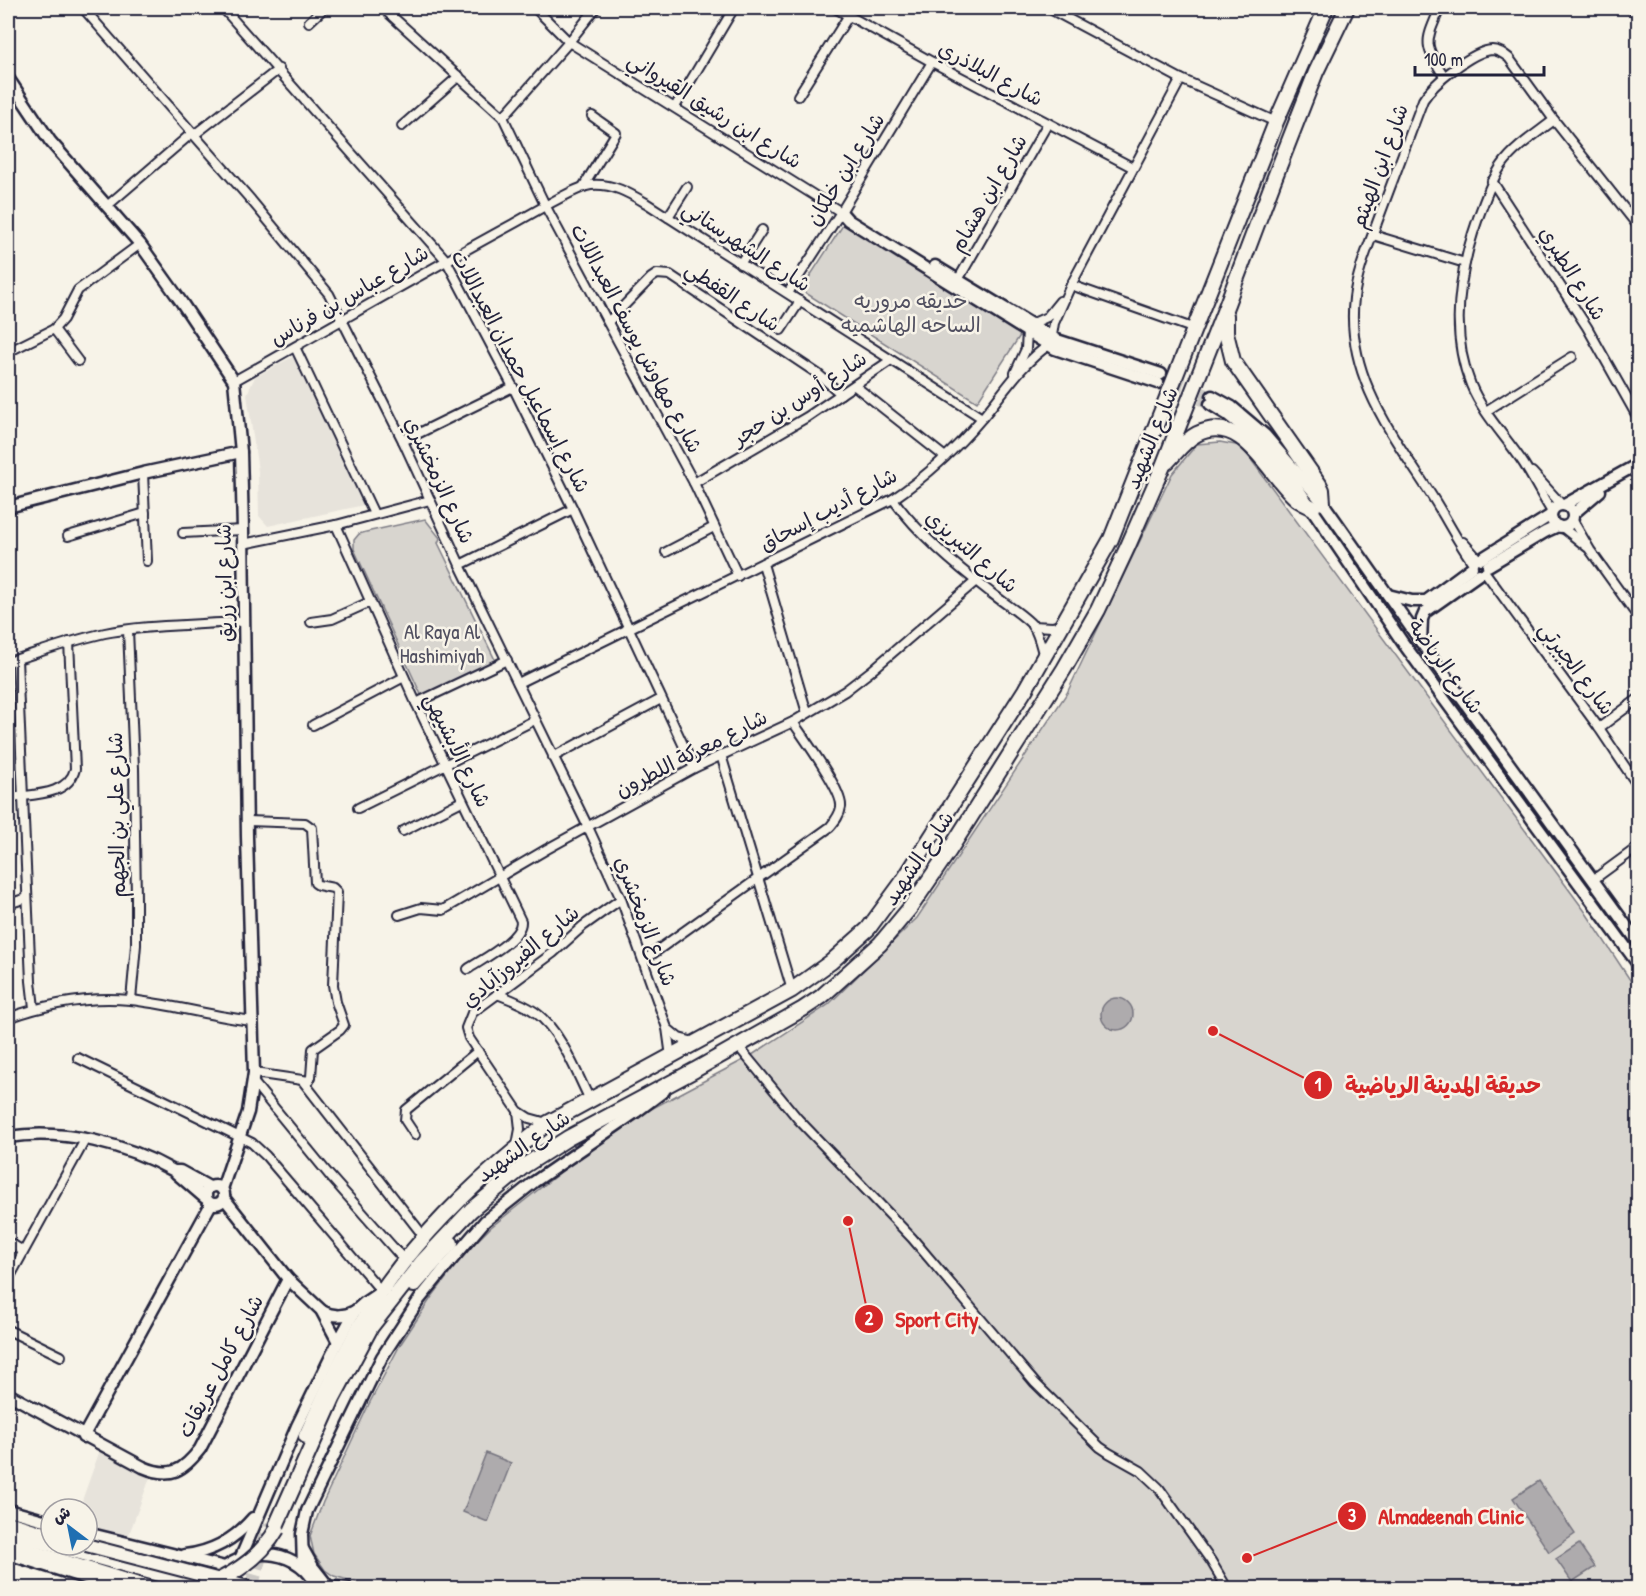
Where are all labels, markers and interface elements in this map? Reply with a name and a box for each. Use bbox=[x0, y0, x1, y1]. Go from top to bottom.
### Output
street label: شارع البلاذري bbox=[933, 33, 1048, 114]
scale bar bbox=[1415, 39, 1544, 77]
street label: شارع ابن رشيق القيرواني bbox=[620, 45, 808, 180]
text: 100 m bbox=[1424, 47, 1463, 72]
street label: شارع ابن الهيثم bbox=[1343, 100, 1417, 233]
street label: شارع ابن خلكان bbox=[799, 107, 892, 232]
street label: شارع ابن هشام bbox=[942, 129, 1035, 258]
street label: شارع الشهرستاني bbox=[674, 194, 817, 303]
street label: شارع مهاوش يوسف العبداللات bbox=[563, 218, 710, 458]
street label: شارع الطبري bbox=[1532, 220, 1613, 326]
street label: شارع عباس بن فرناس bbox=[264, 238, 434, 353]
street label: شارع إسماعيل حمدان العبداللات bbox=[444, 244, 597, 498]
street label: شارع القفطي bbox=[677, 254, 786, 343]
park label: حديقه مروريه الساحه الهاشميه bbox=[841, 286, 981, 339]
street label: شارع أوس بن حجر bbox=[724, 344, 873, 454]
street label: شارع الشهيد bbox=[1117, 382, 1186, 494]
street label: شارع الزمخشري bbox=[397, 412, 482, 549]
street label: شارع أديب إسحاق bbox=[754, 460, 903, 558]
street label: شارع التبريزي bbox=[919, 503, 1025, 600]
street label: شارع ابن زريق bbox=[208, 524, 241, 642]
street label: شارع الرياضة bbox=[1401, 612, 1490, 720]
street label: شارع الجبرتي bbox=[1528, 615, 1622, 724]
park label: Al Raya Al Hashimiyah bbox=[400, 617, 484, 670]
street label: شارع الأبشيهي bbox=[413, 688, 498, 814]
street label: شارع معركة اللطرون bbox=[610, 702, 773, 805]
street label: شارع علي بن الجهم bbox=[100, 732, 137, 898]
street label: شارع الشهيد bbox=[876, 805, 961, 912]
street label: شارع الزمخشري bbox=[607, 852, 684, 991]
street label: شارع الفيروزآبادي bbox=[455, 898, 586, 1015]
callout: حديقة المدينة الرياضية bbox=[1303, 1065, 1553, 1105]
text: حديقة المدينة الرياضية bbox=[1345, 1070, 1541, 1100]
text: 1 bbox=[1315, 1072, 1322, 1097]
street label: شارع الشهيد bbox=[470, 1103, 576, 1190]
street label: شارع كامل عريقات bbox=[170, 1289, 271, 1443]
callout: Sport City bbox=[854, 1299, 991, 1339]
text: Sport City bbox=[895, 1304, 979, 1335]
text: 2 bbox=[865, 1306, 874, 1331]
callout: Almadeenah Clinic bbox=[1337, 1496, 1536, 1536]
north arrow bbox=[39, 1497, 99, 1557]
text: ش bbox=[48, 1500, 74, 1528]
text: Almadeenah Clinic bbox=[1378, 1501, 1524, 1531]
text: 3 bbox=[1348, 1503, 1356, 1528]

